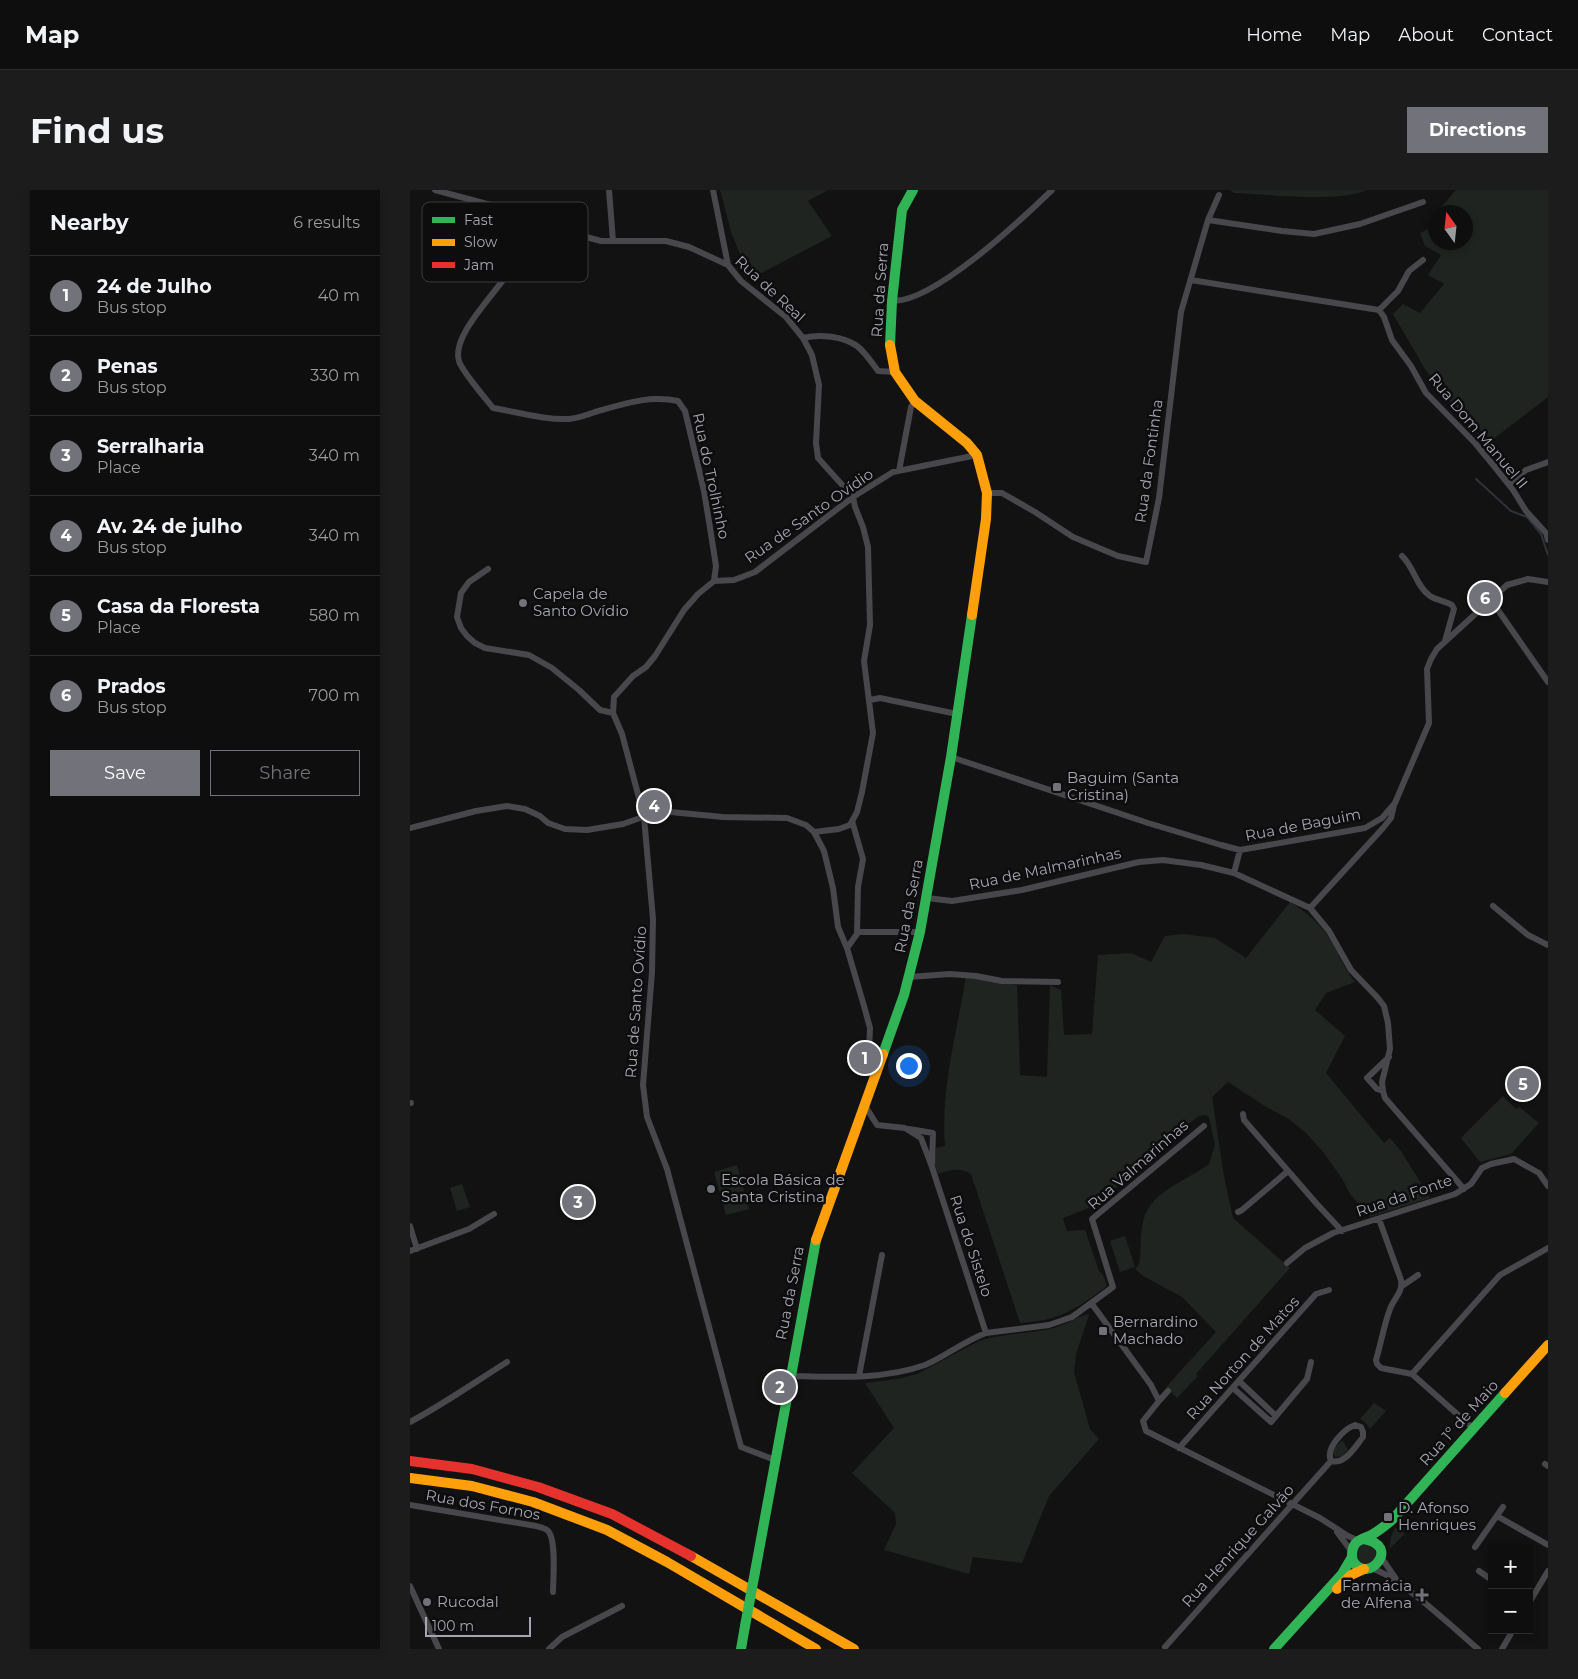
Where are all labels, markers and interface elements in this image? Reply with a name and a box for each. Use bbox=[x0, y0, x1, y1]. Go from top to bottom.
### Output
text: Map bbox=[25, 20, 79, 49]
text: Home bbox=[1246, 24, 1302, 46]
text: Map bbox=[1330, 24, 1370, 46]
text: About bbox=[1398, 24, 1454, 46]
text: Contact bbox=[1482, 24, 1553, 46]
button: Directions bbox=[1407, 107, 1548, 153]
text: Find us bbox=[30, 109, 164, 152]
legend bbox=[422, 202, 588, 282]
north arrow bbox=[1428, 205, 1473, 250]
text: Nearby bbox=[50, 210, 129, 235]
text: Fast bbox=[464, 211, 494, 229]
text: 6 results bbox=[293, 213, 360, 232]
text: Slow bbox=[464, 233, 498, 251]
street label: Rua da Serra bbox=[867, 242, 892, 338]
street label: Rua de Real bbox=[731, 251, 810, 326]
text: Jam bbox=[463, 256, 494, 274]
text: 24 de Julho bbox=[97, 275, 212, 298]
text: 1 bbox=[63, 286, 69, 305]
text: 40 m bbox=[318, 286, 360, 305]
text: Bus stop bbox=[97, 298, 167, 317]
text: Penas bbox=[97, 355, 158, 378]
text: 2 bbox=[61, 366, 71, 385]
text: 330 m bbox=[310, 366, 360, 385]
street label: Rua Dom Manuel II bbox=[1425, 369, 1532, 492]
text: Bus stop bbox=[97, 378, 167, 397]
street label: Rua da Fontinha bbox=[1130, 398, 1167, 524]
street label: Rua do Trolhinho bbox=[689, 411, 734, 541]
text: Serralharia bbox=[97, 435, 205, 458]
text: 3 bbox=[61, 446, 71, 465]
text: 340 m bbox=[309, 446, 360, 465]
text: Place bbox=[97, 458, 141, 477]
street label: Rua de Santo Ovídio bbox=[741, 464, 877, 567]
text: Av. 24 de julho bbox=[97, 515, 242, 538]
text: 4 bbox=[60, 526, 72, 545]
text: 340 m bbox=[309, 526, 360, 545]
text: Bus stop bbox=[97, 538, 167, 557]
pin: 6 bbox=[1469, 579, 1501, 617]
place label: Capela de Santo Ovídio bbox=[533, 584, 629, 620]
text: Casa da Floresta bbox=[97, 595, 260, 618]
marker: Capela de Santo Ovídio bbox=[517, 597, 529, 609]
text: 5 bbox=[61, 606, 71, 625]
text: 580 m bbox=[309, 606, 360, 625]
text: Place bbox=[97, 618, 141, 637]
text: Prados bbox=[97, 675, 166, 698]
text: 6 bbox=[61, 686, 71, 705]
text: 700 m bbox=[309, 686, 360, 705]
text: Bus stop bbox=[97, 698, 167, 717]
button: Save bbox=[50, 750, 200, 796]
button: Share bbox=[210, 750, 360, 796]
place label: Baguim (Santa Cristina) bbox=[1067, 768, 1179, 804]
marker: Baguim (Santa Cristina) bbox=[1051, 781, 1063, 793]
pin: 4 bbox=[638, 787, 670, 825]
street label: Rua de Baguim bbox=[1243, 804, 1362, 845]
street label: Rua de Malmarinhas bbox=[967, 843, 1123, 894]
street label: Rua da Serra bbox=[890, 857, 927, 954]
street label: Rua de Santo Ovídio bbox=[621, 925, 650, 1079]
pin: 1 bbox=[849, 1039, 881, 1077]
your location bbox=[896, 1053, 922, 1079]
pin: 5 bbox=[1507, 1065, 1539, 1103]
street label: Rua Valmarinhas bbox=[1083, 1116, 1192, 1214]
place label: Escola Básica de Santa Cristina bbox=[721, 1170, 845, 1206]
street label: Rua da Fonte bbox=[1353, 1170, 1454, 1221]
pin: 3 bbox=[562, 1183, 594, 1221]
marker: Escola Básica de Santa Cristina bbox=[705, 1183, 717, 1195]
street label: Rua do Sistelo bbox=[946, 1192, 997, 1299]
street label: Rua da Serra bbox=[771, 1244, 808, 1341]
street label: Rua Norton de Matos bbox=[1182, 1292, 1303, 1423]
place label: Bernardino Machado bbox=[1113, 1312, 1198, 1348]
marker: Bernardino Machado bbox=[1097, 1325, 1109, 1337]
pin: 2 bbox=[764, 1368, 796, 1406]
street label: Rua 1º de Maio bbox=[1415, 1376, 1502, 1470]
street label: Rua Henrique Galvão bbox=[1177, 1480, 1298, 1611]
street label: Rua dos Fornos bbox=[424, 1485, 542, 1524]
place label: D. Afonso Henriques bbox=[1398, 1498, 1476, 1534]
marker: D. Afonso Henriques bbox=[1382, 1511, 1394, 1523]
map controls bbox=[1488, 1544, 1533, 1634]
button: + bbox=[1488, 1544, 1533, 1589]
place label: Farmácia de Alfena bbox=[1341, 1576, 1412, 1612]
marker: Farmácia de Alfena bbox=[1416, 1589, 1428, 1601]
button: − bbox=[1488, 1589, 1533, 1634]
place label: Rucodal bbox=[437, 1592, 499, 1611]
marker: Rucodal bbox=[421, 1596, 433, 1608]
scale bar bbox=[425, 1614, 531, 1637]
text: 100 m bbox=[432, 1617, 474, 1635]

